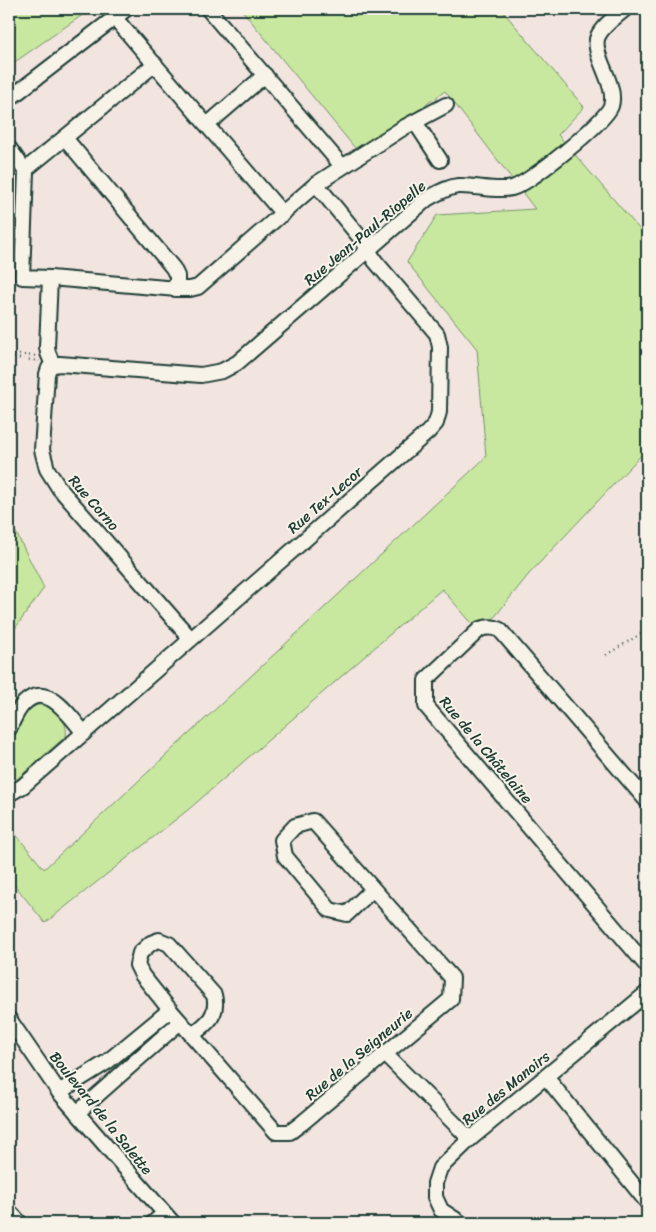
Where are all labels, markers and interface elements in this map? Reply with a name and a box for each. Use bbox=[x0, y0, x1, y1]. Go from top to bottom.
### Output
street label: Rue Jean-Paul-Riopelle bbox=[298, 174, 432, 292]
street label: Rue Tex-Lecor bbox=[281, 459, 369, 540]
street label: Rue Corno bbox=[62, 469, 126, 537]
street label: Rue de la Châtelaine bbox=[433, 690, 539, 810]
street label: Rue de la Seigneurie bbox=[299, 1001, 419, 1107]
street label: Rue des Manoirs bbox=[456, 1044, 556, 1132]
street label: Boulevard de la Salette bbox=[43, 1045, 159, 1181]

